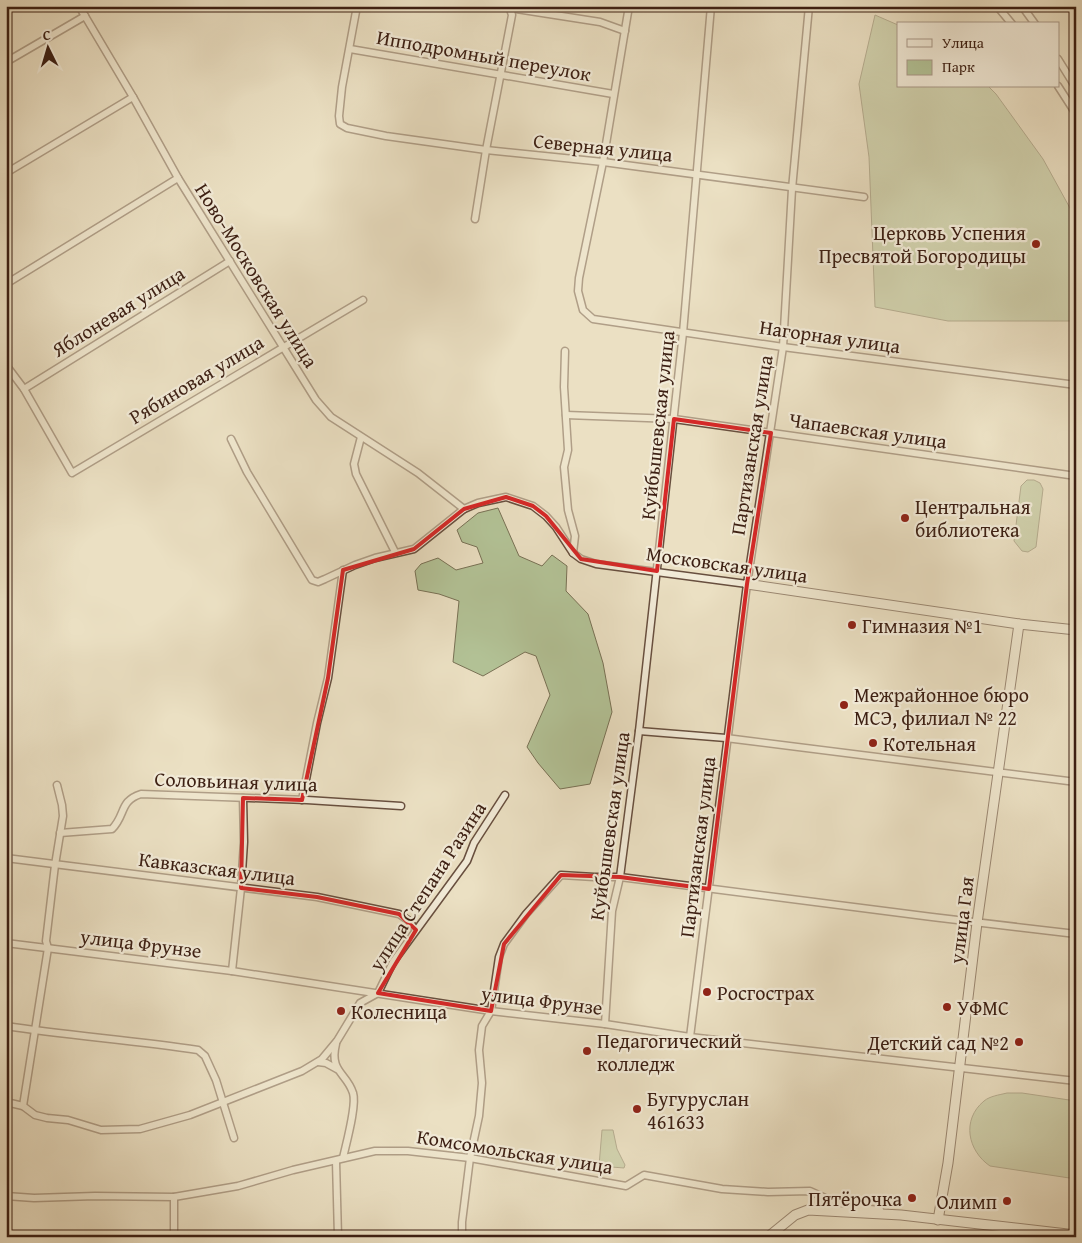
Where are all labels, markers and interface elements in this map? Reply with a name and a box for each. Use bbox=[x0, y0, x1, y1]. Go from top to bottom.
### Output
north arrow bbox=[22, 22, 72, 72]
street label: Ипподромный переулок bbox=[375, 22, 594, 88]
legend bbox=[897, 22, 1060, 88]
text: С bbox=[42, 25, 52, 45]
text: Улица bbox=[942, 32, 985, 53]
text: Парк bbox=[942, 56, 975, 77]
street label: Северная улица bbox=[532, 125, 675, 169]
street label: Ново-Московская улица bbox=[188, 177, 326, 373]
place label: Церковь Успения Пресвятой Богородицы bbox=[819, 218, 1026, 270]
marker: Церковь Успения Пресвятой Богородицы bbox=[1030, 238, 1042, 250]
street label: Яблоневая улица bbox=[45, 258, 191, 364]
street label: Нагорная улица bbox=[758, 312, 903, 360]
street label: Рябиновая улица bbox=[123, 327, 269, 431]
street label: Куйбышевская улица bbox=[633, 328, 681, 521]
street label: Партизанская улица bbox=[722, 352, 780, 537]
street label: Чапаевская улица bbox=[787, 405, 949, 455]
place label: Центральная библиотека bbox=[915, 492, 1031, 544]
marker: Центральная библиотека bbox=[899, 512, 911, 524]
street label: Московская улица bbox=[644, 538, 810, 590]
place label: Гимназия №1 bbox=[862, 611, 983, 640]
marker: Гимназия №1 bbox=[846, 619, 858, 631]
place label: Межрайонное бюро МСЭ, филиал № 22 bbox=[854, 680, 1029, 732]
marker: Межрайонное бюро МСЭ, филиал № 22 bbox=[838, 699, 850, 711]
street label: Куйбышевская улица bbox=[581, 729, 637, 922]
place label: Котельная bbox=[883, 729, 976, 758]
marker: Котельная bbox=[867, 737, 879, 749]
street label: Партизанская улица bbox=[672, 754, 723, 939]
street label: Соловьиная улица bbox=[154, 764, 318, 798]
street label: улица Степана Разина bbox=[361, 795, 493, 977]
street label: Кавказская улица bbox=[137, 844, 297, 892]
street label: улица Гая bbox=[941, 875, 981, 966]
street label: улица Фрунзе bbox=[78, 921, 203, 965]
street label: улица Фрунзе bbox=[479, 978, 604, 1022]
place label: Росгострах bbox=[717, 978, 815, 1007]
marker: Росгострах bbox=[701, 986, 713, 998]
place label: УФМС bbox=[957, 993, 1009, 1022]
place label: Колесница bbox=[351, 997, 448, 1026]
marker: УФМС bbox=[941, 1001, 953, 1013]
marker: Колесница bbox=[335, 1005, 347, 1017]
place label: Педагогический колледж bbox=[597, 1026, 742, 1078]
place label: Детский сад №2 bbox=[866, 1028, 1009, 1057]
marker: Детский сад №2 bbox=[1013, 1036, 1025, 1048]
marker: Педагогический колледж bbox=[581, 1045, 593, 1057]
place label: Бугуруслан 461633 bbox=[647, 1084, 750, 1136]
marker: Бугуруслан 461633 bbox=[631, 1103, 643, 1115]
street label: Комсомольская улица bbox=[415, 1121, 616, 1181]
place label: Пятёрочка bbox=[808, 1184, 902, 1213]
place label: Олимп bbox=[936, 1187, 997, 1216]
marker: Пятёрочка bbox=[906, 1192, 918, 1204]
marker: Олимп bbox=[1001, 1195, 1013, 1207]

